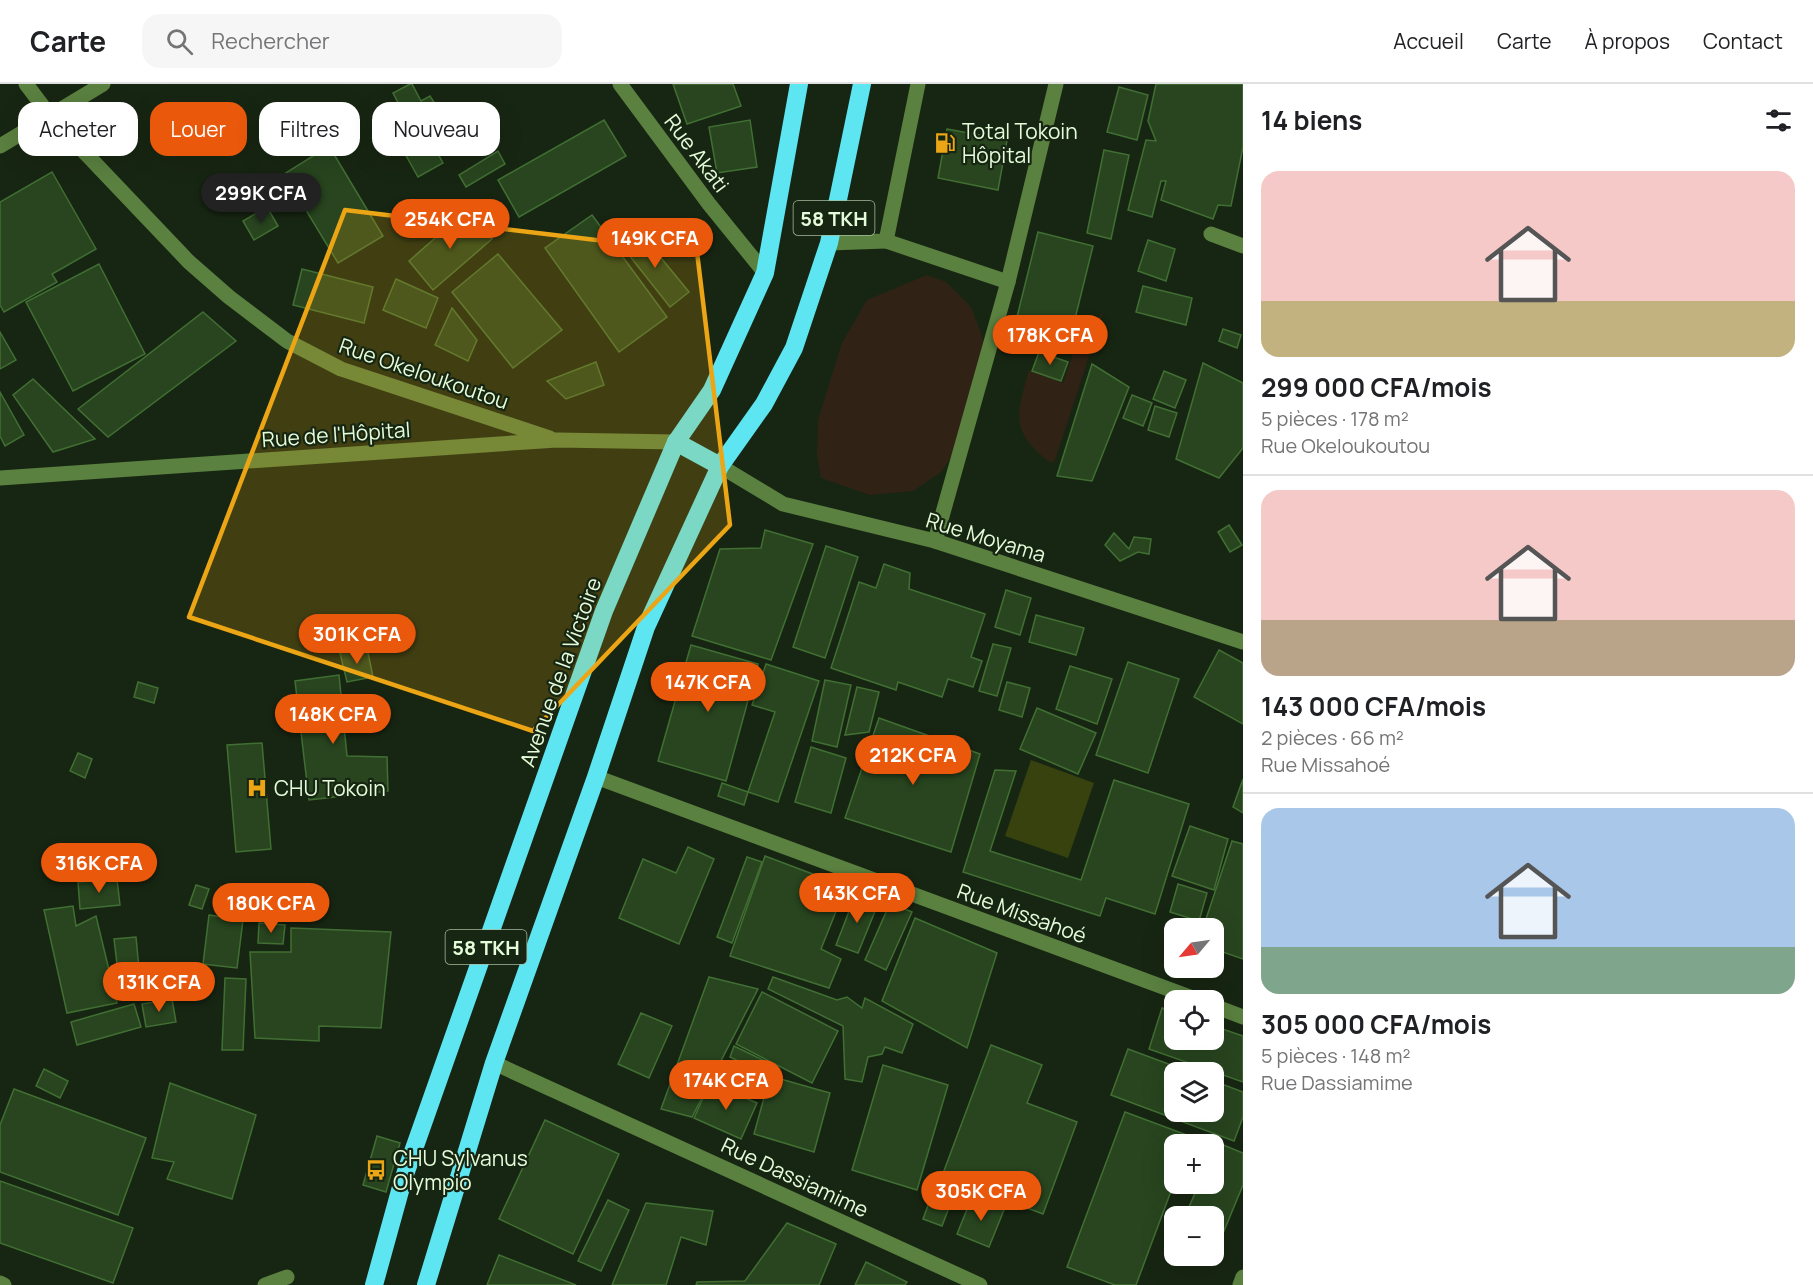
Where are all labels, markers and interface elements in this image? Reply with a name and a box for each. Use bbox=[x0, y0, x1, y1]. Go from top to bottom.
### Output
search box bbox=[142, 14, 562, 68]
text: Carte bbox=[30, 22, 106, 60]
icon: search bbox=[163, 25, 196, 58]
text: Rechercher bbox=[211, 26, 330, 56]
text: Accueil bbox=[1393, 27, 1464, 55]
text: Carte bbox=[1497, 27, 1551, 55]
text: À propos bbox=[1584, 27, 1670, 55]
text: Contact bbox=[1703, 27, 1783, 55]
chip: Acheter bbox=[18, 102, 138, 156]
chip: Louer bbox=[150, 102, 247, 156]
chip: Filtres bbox=[259, 102, 360, 156]
chip: Nouveau bbox=[372, 102, 500, 156]
text: 14 biens bbox=[1261, 102, 1362, 138]
icon: filters bbox=[1762, 104, 1795, 137]
street label: Rue Akati bbox=[658, 108, 736, 198]
place label: Total Tokoin Hôpital bbox=[962, 117, 1078, 169]
fuel station icon: Total Tokoin Hôpital bbox=[933, 131, 957, 155]
pin: 299K CFA bbox=[199, 173, 323, 224]
text: 299K CFA bbox=[215, 179, 307, 206]
pin: 254K CFA bbox=[388, 199, 512, 250]
road number: 58 TKH bbox=[794, 201, 874, 235]
text: 254K CFA bbox=[405, 205, 495, 232]
icon: home bbox=[1474, 210, 1582, 318]
pin: 149K CFA bbox=[593, 218, 717, 269]
text: 149K CFA bbox=[611, 224, 699, 251]
pin: 178K CFA bbox=[988, 315, 1112, 366]
text: 178K CFA bbox=[1007, 321, 1093, 348]
street label: Rue Okeloukoutou bbox=[335, 331, 513, 415]
text: 299 000 CFA/mois bbox=[1261, 369, 1492, 405]
text: 5 pièces · 178 m² bbox=[1261, 405, 1409, 432]
street label: Rue de l'Hôpital bbox=[261, 415, 411, 453]
text: Rue Okeloukoutou bbox=[1261, 432, 1430, 459]
street label: Rue Moyama bbox=[923, 506, 1049, 568]
icon: home bbox=[1474, 529, 1582, 637]
street label: Avenue de la Victoire bbox=[513, 573, 607, 771]
pin: 301K CFA bbox=[295, 614, 419, 665]
text: 301K CFA bbox=[313, 620, 401, 647]
pin: 147K CFA bbox=[646, 662, 770, 713]
text: 147K CFA bbox=[665, 668, 751, 695]
text: 143 000 CFA/mois bbox=[1261, 688, 1486, 724]
pin: 148K CFA bbox=[271, 694, 395, 745]
text: 148K CFA bbox=[289, 700, 377, 727]
text: 2 pièces · 66 m² bbox=[1261, 724, 1404, 751]
pin: 212K CFA bbox=[851, 735, 975, 786]
text: 212K CFA bbox=[869, 741, 957, 768]
text: Rue Missahoé bbox=[1261, 751, 1390, 778]
place label: CHU Tokoin bbox=[274, 774, 386, 802]
hospital icon: CHU Tokoin bbox=[245, 776, 269, 800]
pin: 316K CFA bbox=[37, 843, 161, 894]
icon: home bbox=[1474, 847, 1582, 955]
text: 316K CFA bbox=[55, 849, 143, 876]
pin: 143K CFA bbox=[795, 873, 919, 924]
street label: Rue Missahoé bbox=[953, 877, 1091, 949]
text: 143K CFA bbox=[813, 879, 901, 906]
pin: 180K CFA bbox=[209, 883, 333, 934]
text: 180K CFA bbox=[226, 889, 316, 916]
north arrow bbox=[1164, 918, 1224, 978]
map controls bbox=[1164, 918, 1224, 1266]
road number: 58 TKH bbox=[446, 930, 526, 964]
pin: 131K CFA bbox=[97, 962, 221, 1013]
text: 131K CFA bbox=[117, 968, 201, 995]
button: locate bbox=[1164, 990, 1224, 1050]
text: 305 000 CFA/mois bbox=[1261, 1006, 1491, 1042]
text: 5 pièces · 148 m² bbox=[1261, 1042, 1410, 1069]
pin: 174K CFA bbox=[664, 1060, 788, 1111]
button: layers bbox=[1164, 1062, 1224, 1122]
text: 174K CFA bbox=[683, 1066, 769, 1093]
text: Rue Dassiamime bbox=[1261, 1069, 1413, 1096]
street label: Rue Dassiamime bbox=[717, 1131, 873, 1223]
button: + bbox=[1164, 1134, 1224, 1194]
place label: CHU Sylvanus Olympio bbox=[393, 1144, 528, 1196]
bus stop icon: CHU Sylvanus Olympio bbox=[364, 1158, 388, 1182]
pin: 305K CFA bbox=[919, 1171, 1043, 1222]
text: 305K CFA bbox=[935, 1177, 1027, 1204]
button: − bbox=[1164, 1206, 1224, 1266]

